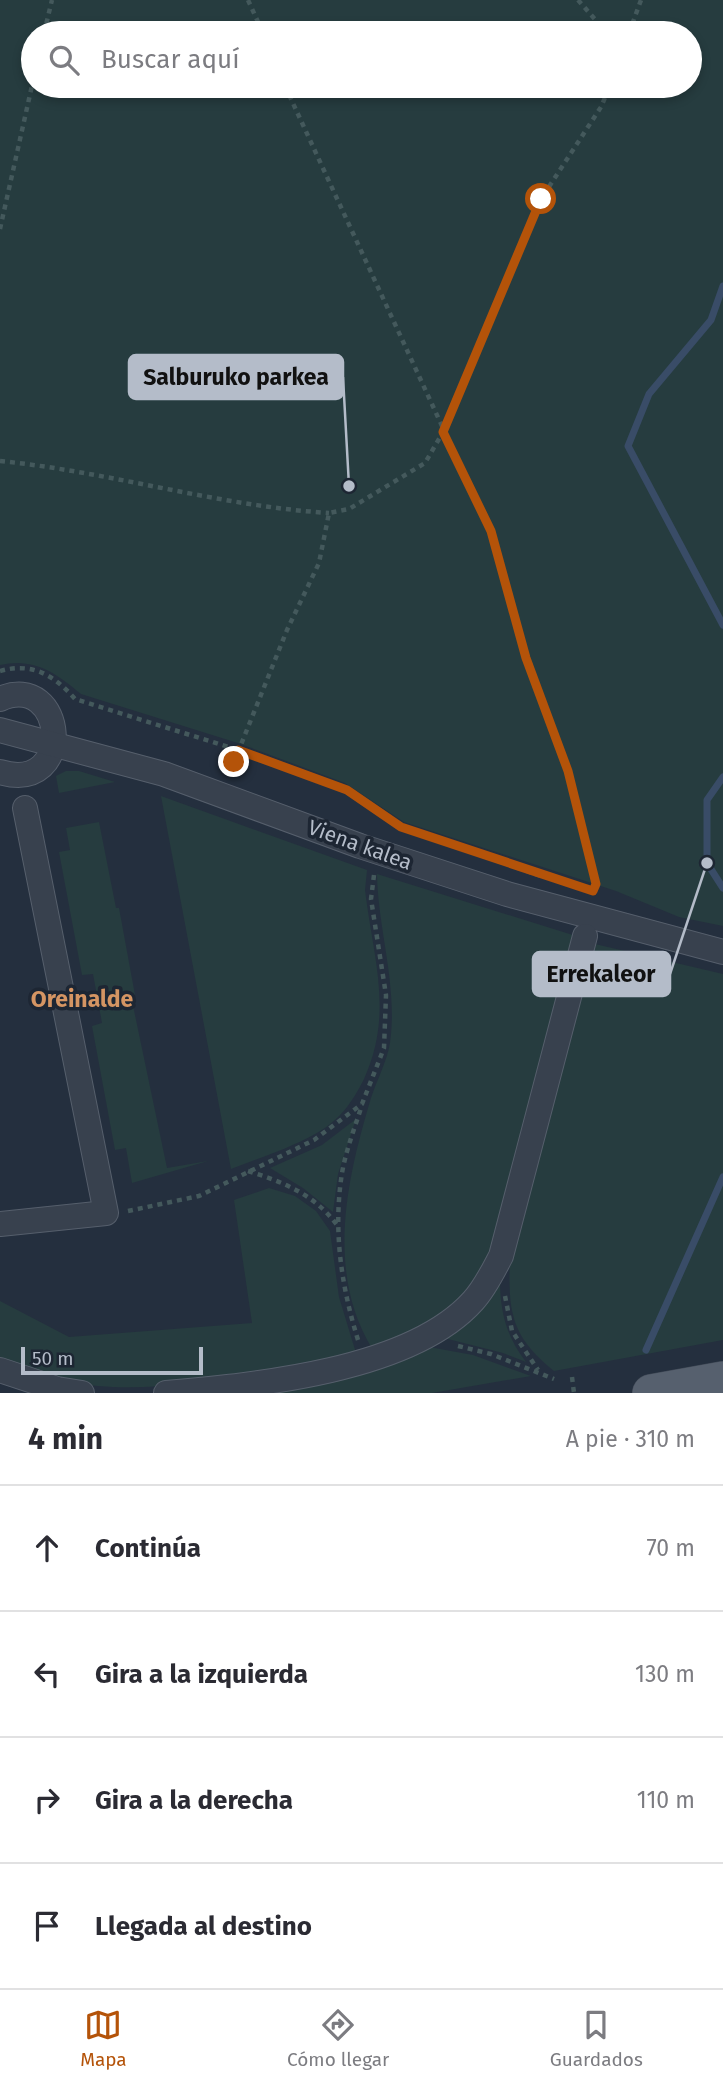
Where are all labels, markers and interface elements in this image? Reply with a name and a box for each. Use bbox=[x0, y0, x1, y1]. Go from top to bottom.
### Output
search box bbox=[21, 21, 702, 98]
icon: search bbox=[45, 41, 83, 79]
text: Buscar aquí bbox=[101, 44, 239, 75]
route start bbox=[525, 183, 556, 214]
callout: Salburuko parkea bbox=[129, 355, 343, 399]
text: Salburuko parkea bbox=[143, 363, 329, 391]
route end bbox=[218, 746, 249, 777]
street label: Viena kalea bbox=[304, 814, 416, 876]
callout: Errekaleor bbox=[533, 952, 670, 996]
text: Errekaleor bbox=[546, 960, 656, 988]
district label: Oreinalde bbox=[31, 985, 134, 1013]
scale bar bbox=[21, 1344, 203, 1376]
text: 50 m bbox=[32, 1347, 73, 1370]
text: 4 min bbox=[28, 1421, 103, 1457]
text: A pie · 310 m bbox=[566, 1425, 695, 1453]
icon: ahead bbox=[28, 1529, 66, 1567]
text: Continúa bbox=[95, 1533, 201, 1564]
text: 70 m bbox=[646, 1534, 695, 1562]
icon: left bbox=[28, 1655, 66, 1693]
text: Gira a la izquierda bbox=[95, 1659, 308, 1690]
text: 130 m bbox=[635, 1660, 695, 1688]
icon: right bbox=[28, 1781, 66, 1819]
text: Gira a la derecha bbox=[95, 1785, 293, 1816]
text: 110 m bbox=[637, 1786, 695, 1814]
icon: arrive bbox=[28, 1907, 66, 1945]
text: Llegada al destino bbox=[95, 1911, 312, 1942]
tab: Mapa bbox=[80, 2006, 127, 2071]
tab: Cómo llegar bbox=[287, 2006, 389, 2071]
tab: Guardados bbox=[550, 2006, 643, 2071]

